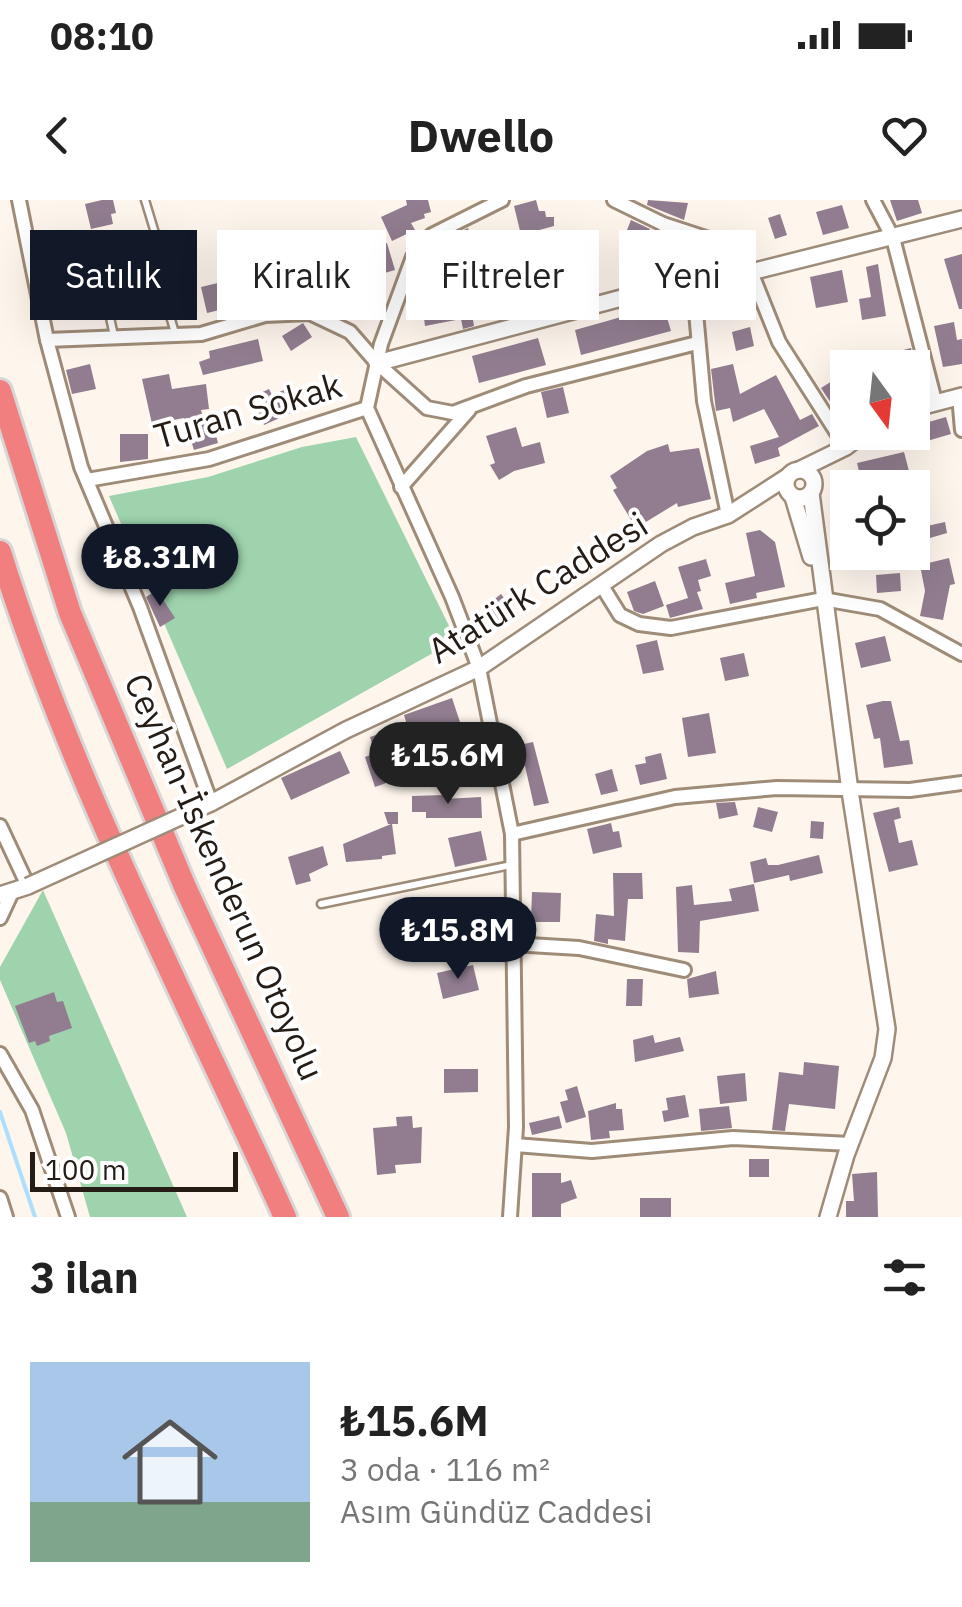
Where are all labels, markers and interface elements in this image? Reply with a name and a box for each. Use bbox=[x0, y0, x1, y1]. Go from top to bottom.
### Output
text: 08:10 bbox=[50, 11, 154, 60]
text: Dwello bbox=[408, 106, 554, 164]
icon: back bbox=[30, 108, 85, 163]
icon: heart bbox=[877, 108, 932, 163]
chip: Satılık bbox=[30, 230, 197, 320]
chip: Kiralık bbox=[217, 230, 386, 320]
chip: Filtreler bbox=[406, 230, 599, 320]
chip: Yeni bbox=[619, 230, 756, 320]
north arrow bbox=[830, 350, 930, 450]
map controls bbox=[830, 350, 930, 570]
street label: Turan Sokak bbox=[149, 361, 347, 459]
button: locate bbox=[830, 470, 930, 570]
street label: Atatürk Caddesi bbox=[419, 501, 656, 673]
pin: ₺8.31M bbox=[79, 524, 241, 609]
text: ₺8.31M bbox=[103, 535, 217, 577]
street label: Ceyhan-İskenderun Otoyolu bbox=[114, 666, 336, 1087]
pin: ₺15.6M bbox=[367, 722, 529, 807]
text: ₺15.6M bbox=[391, 733, 505, 775]
pin: ₺15.8M bbox=[377, 897, 539, 982]
text: ₺15.8M bbox=[401, 908, 515, 950]
scale bar bbox=[30, 1147, 238, 1191]
text: 100 m bbox=[45, 1151, 126, 1188]
text: 3 ilan bbox=[30, 1250, 139, 1305]
icon: filters bbox=[877, 1250, 932, 1305]
text: ₺15.6M bbox=[340, 1393, 489, 1448]
icon: home bbox=[110, 1402, 230, 1522]
text: 3 oda · 116 m² bbox=[340, 1448, 550, 1490]
text: Asım Gündüz Caddesi bbox=[340, 1490, 653, 1532]

